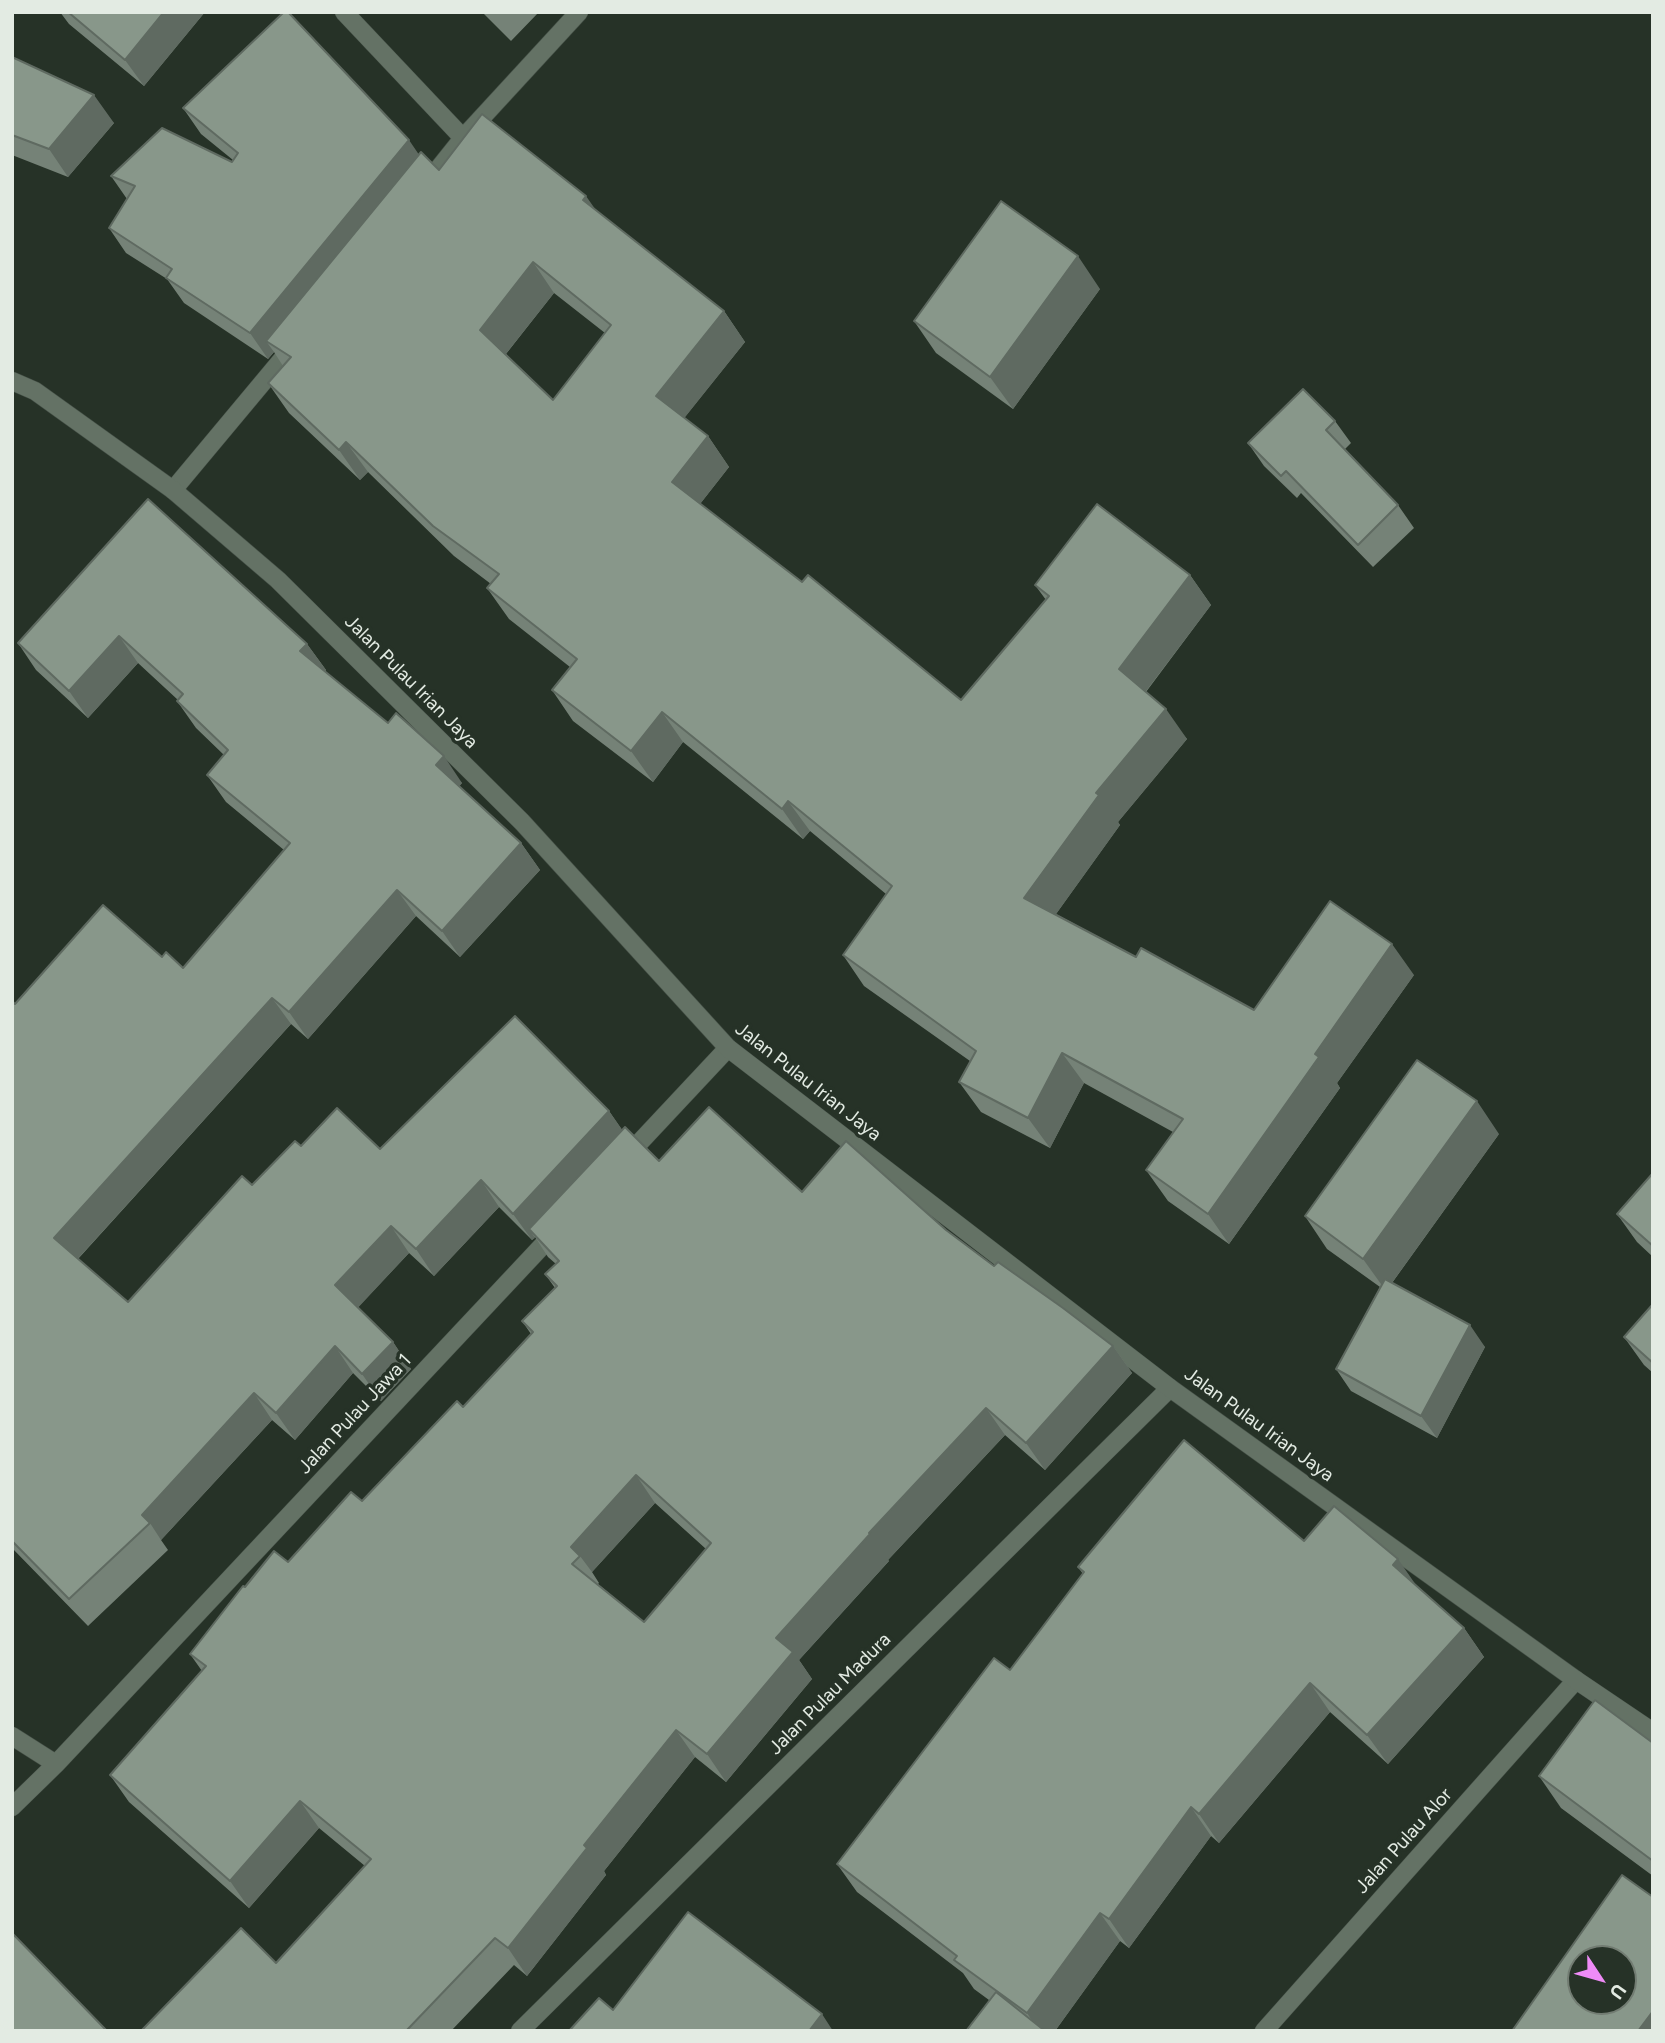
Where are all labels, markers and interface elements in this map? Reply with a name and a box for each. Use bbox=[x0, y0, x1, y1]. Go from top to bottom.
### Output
street label: Jalan Pulau Irian Jaya bbox=[340, 611, 482, 753]
street label: Jalan Pulau Irian Jaya bbox=[730, 1018, 886, 1146]
street label: Jalan Pulau Jawa 1 bbox=[294, 1349, 416, 1479]
street label: Jalan Pulau Irian Jaya bbox=[1180, 1363, 1338, 1487]
street label: Jalan Pulau Madura bbox=[764, 1628, 896, 1760]
street label: Jalan Pulau Alor bbox=[1351, 1784, 1457, 1898]
north arrow bbox=[1567, 1945, 1637, 2015]
text: U bbox=[1605, 1979, 1631, 2004]

